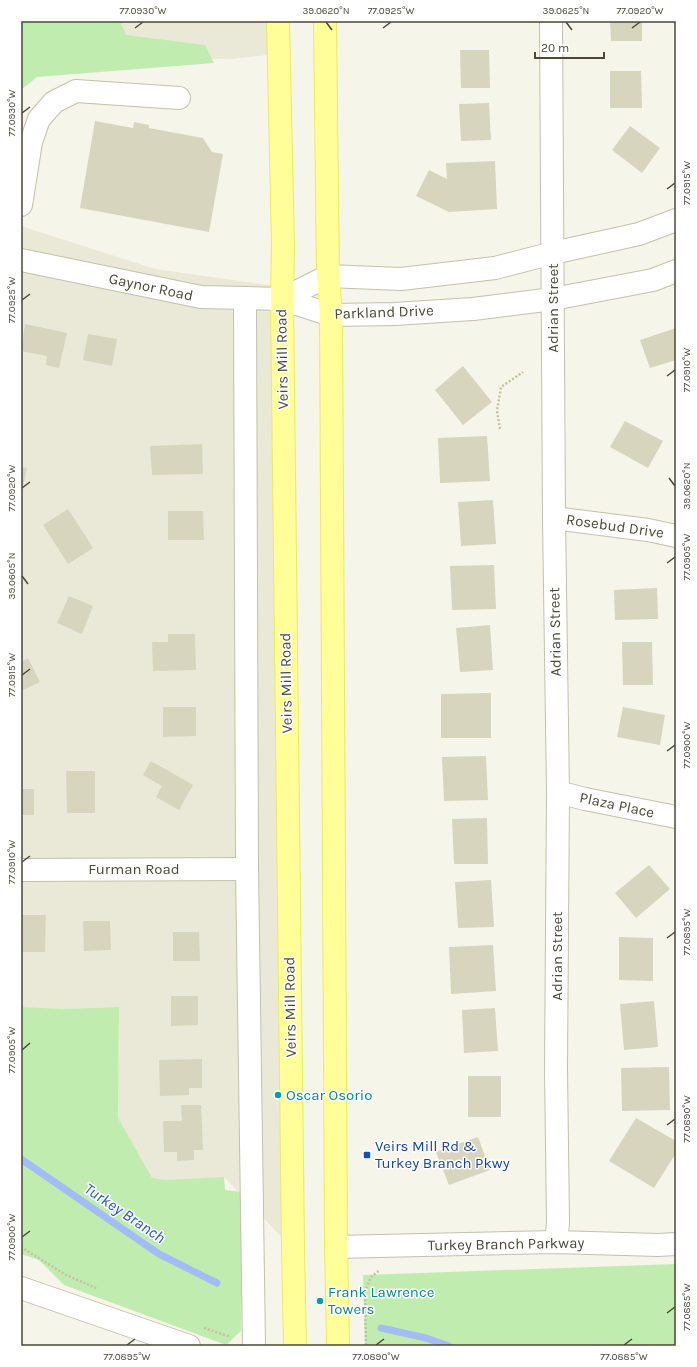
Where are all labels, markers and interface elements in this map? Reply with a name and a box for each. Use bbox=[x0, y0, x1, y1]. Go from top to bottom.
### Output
text: 77.0930°W bbox=[119, 5, 167, 17]
text: 39.0620°N bbox=[302, 5, 350, 17]
text: 77.0925°W bbox=[368, 5, 414, 17]
text: 39.0625°N bbox=[543, 5, 589, 17]
text: 77.0920°W bbox=[617, 5, 664, 17]
scale bar bbox=[535, 34, 604, 60]
text: 20 m bbox=[541, 41, 569, 55]
text: 77.0930°W bbox=[6, 89, 18, 137]
text: 77.0915°W bbox=[681, 161, 693, 205]
street label: Adrian Street bbox=[544, 263, 562, 353]
street label: Gaynor Road bbox=[107, 269, 195, 305]
text: 77.0925°W bbox=[6, 277, 18, 323]
street label: Parkland Drive bbox=[334, 301, 434, 323]
street label: Veirs Mill Road bbox=[272, 309, 292, 409]
text: 77.0910°W bbox=[681, 348, 693, 392]
text: 39.0620°N bbox=[681, 462, 693, 510]
text: 77.0920°W bbox=[6, 464, 18, 512]
street label: Rosebud Drive bbox=[565, 510, 665, 542]
text: 77.0905°W bbox=[681, 534, 693, 580]
text: 39.0605°N bbox=[6, 553, 18, 599]
street label: Adrian Street bbox=[545, 587, 565, 677]
street label: Veirs Mill Road bbox=[276, 633, 296, 733]
text: 77.0915°W bbox=[6, 653, 18, 697]
text: 77.0900°W bbox=[681, 721, 693, 769]
street label: Plaza Place bbox=[578, 788, 656, 822]
text: 77.0910°W bbox=[6, 840, 18, 884]
street label: Furman Road bbox=[88, 860, 180, 878]
text: 77.0895°W bbox=[681, 908, 693, 956]
street label: Adrian Street bbox=[548, 911, 566, 1001]
street label: Veirs Mill Road bbox=[280, 957, 300, 1057]
text: 77.0905°W bbox=[6, 1027, 18, 1073]
place label: Oscar Osorio bbox=[286, 1086, 372, 1104]
marker: Oscar Osorio bbox=[273, 1090, 283, 1100]
text: 77.0890°W bbox=[681, 1095, 693, 1143]
place label: Veirs Mill Rd & Turkey Branch Pkwy bbox=[375, 1137, 510, 1172]
marker: Veirs Mill Rd & Turkey Branch Pkwy bbox=[362, 1150, 372, 1160]
water label: Turkey Branch bbox=[81, 1179, 169, 1247]
text: 77.0900°W bbox=[6, 1213, 18, 1261]
street label: Turkey Branch Parkway bbox=[428, 1234, 584, 1254]
place label: Frank Lawrence Towers bbox=[328, 1283, 434, 1318]
text: 77.0885°W bbox=[681, 1283, 693, 1331]
marker: Frank Lawrence Towers bbox=[315, 1296, 325, 1306]
text: 77.0895°W bbox=[103, 1351, 151, 1363]
text: 77.0890°W bbox=[352, 1351, 400, 1363]
text: 77.0885°W bbox=[600, 1351, 648, 1363]

